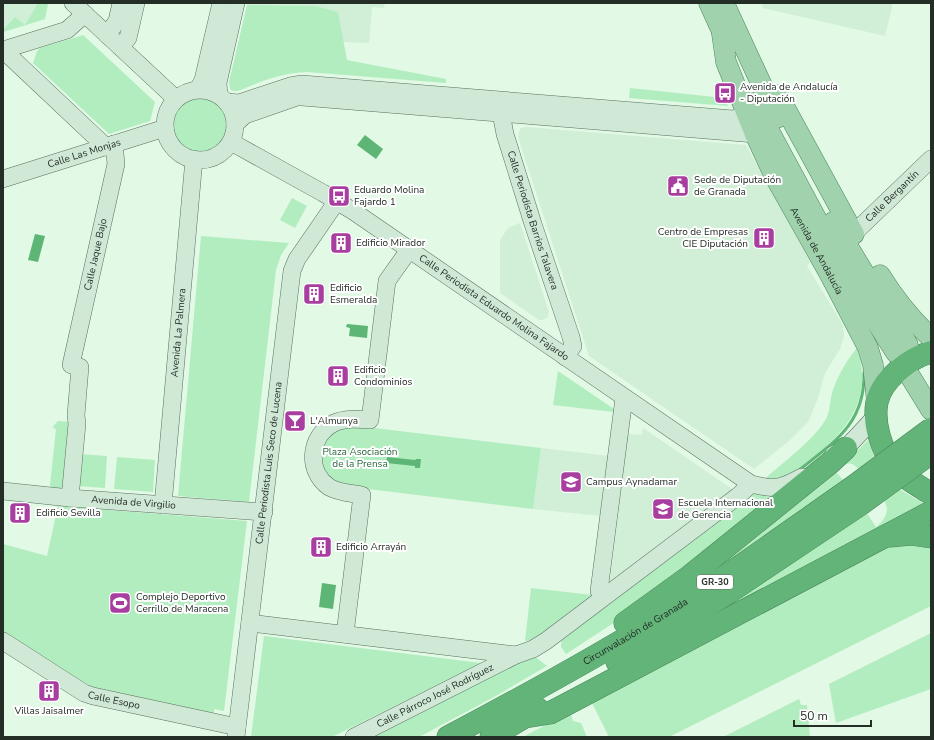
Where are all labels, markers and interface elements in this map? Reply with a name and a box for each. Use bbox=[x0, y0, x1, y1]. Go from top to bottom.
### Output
bus stop icon: Avenida de Andalucía - Diputación bbox=[712, 80, 738, 106]
place label: Avenida de Andalucía - Diputación bbox=[740, 80, 838, 106]
street label: Calle Las Monjas bbox=[46, 135, 123, 172]
street label: Calle Periodista Barrios Talavera bbox=[504, 149, 562, 292]
street label: Calle Bergantín bbox=[862, 167, 922, 225]
public building icon: Sede de Diputación de Granada bbox=[665, 173, 691, 199]
place label: Sede de Diputación de Granada bbox=[694, 173, 781, 199]
bus stop icon: Eduardo Molina Fajardo 1 bbox=[326, 183, 352, 209]
place label: Eduardo Molina Fajardo 1 bbox=[354, 183, 424, 209]
street label: Avenida de Andalucía bbox=[786, 205, 846, 297]
street label: Calle Jaque Bajo bbox=[81, 217, 111, 292]
place label: Centro de Empresas CIE Diputación bbox=[658, 225, 748, 251]
building icon: Centro de Empresas CIE Diputación bbox=[751, 225, 777, 251]
building icon: Edificio Mirador bbox=[328, 230, 354, 256]
place label: Edificio Mirador bbox=[356, 236, 426, 250]
street label: Calle Periodista Eduardo Molina Fajardo bbox=[416, 251, 572, 364]
building icon: Edificio Esmeralda bbox=[301, 281, 327, 307]
place label: Edificio Esmeralda bbox=[330, 281, 377, 307]
street label: Avenida La Palmera bbox=[167, 287, 189, 378]
building icon: Edificio Condominios bbox=[325, 363, 351, 389]
place label: Edificio Condominios bbox=[354, 363, 412, 389]
street label: Calle Periodista Luis Seco de Lucena bbox=[252, 381, 286, 545]
bar icon: L'Almunya bbox=[282, 408, 308, 434]
place label: L'Almunya bbox=[310, 414, 358, 428]
park label: Plaza Asociación de la Prensa bbox=[322, 445, 398, 471]
school or university icon: Campus Aynadamar bbox=[558, 469, 584, 495]
place label: Campus Aynadamar bbox=[586, 475, 677, 489]
street label: Avenida de Virgilio bbox=[91, 493, 177, 513]
school or university icon: Escuela Internacional de Gerencia bbox=[650, 496, 676, 522]
place label: Escuela Internacional de Gerencia bbox=[678, 496, 773, 522]
building icon: Edificio Sevilla bbox=[7, 500, 33, 526]
place label: Edificio Sevilla bbox=[36, 506, 101, 520]
building icon: Edificio Arrayán bbox=[308, 534, 334, 560]
place label: Edificio Arrayán bbox=[336, 540, 406, 554]
road number: GR-30 bbox=[697, 575, 733, 589]
sports icon: Complejo Deportivo Cerrillo de Maracena bbox=[107, 590, 133, 616]
place label: Complejo Deportivo Cerrillo de Maracena bbox=[136, 590, 228, 616]
street label: Circunvalación de Granada bbox=[580, 595, 691, 669]
street label: Calle Párroco José Rodríguez bbox=[374, 660, 496, 731]
building icon: Villas Jaisalmer bbox=[36, 678, 62, 704]
street label: Calle Esopo bbox=[86, 688, 142, 713]
scale bar bbox=[794, 702, 871, 728]
place label: Villas Jaisalmer bbox=[13, 704, 84, 718]
text: 50 m bbox=[800, 708, 828, 724]

